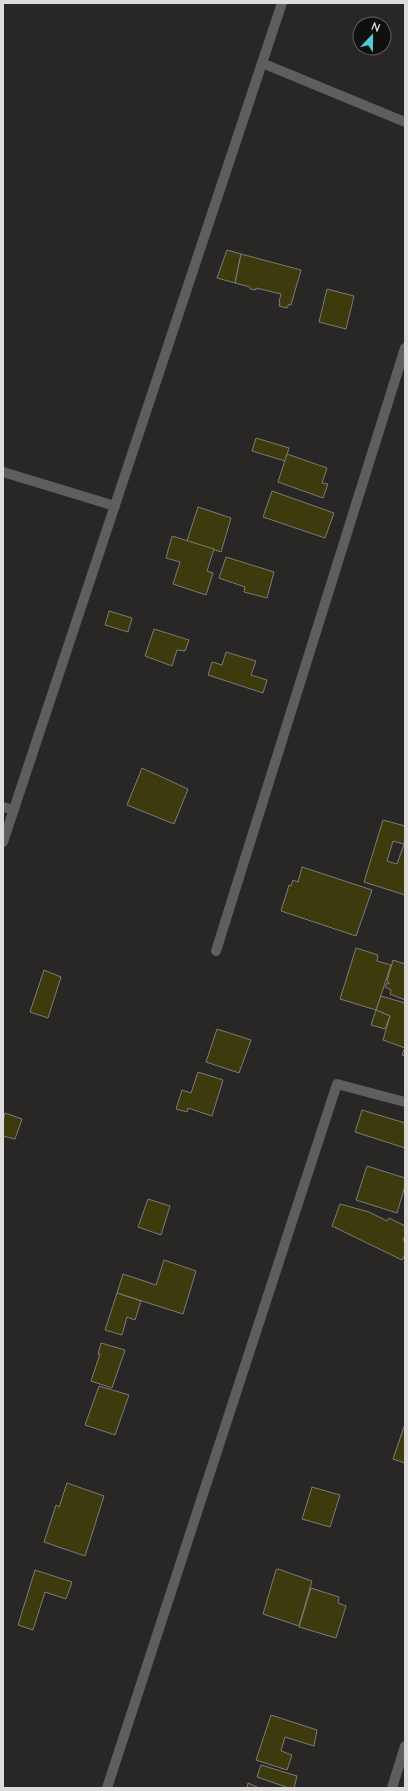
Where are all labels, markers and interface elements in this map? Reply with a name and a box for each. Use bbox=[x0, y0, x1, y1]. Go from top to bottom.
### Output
north arrow bbox=[352, 16, 392, 56]
text: N bbox=[369, 19, 382, 35]

